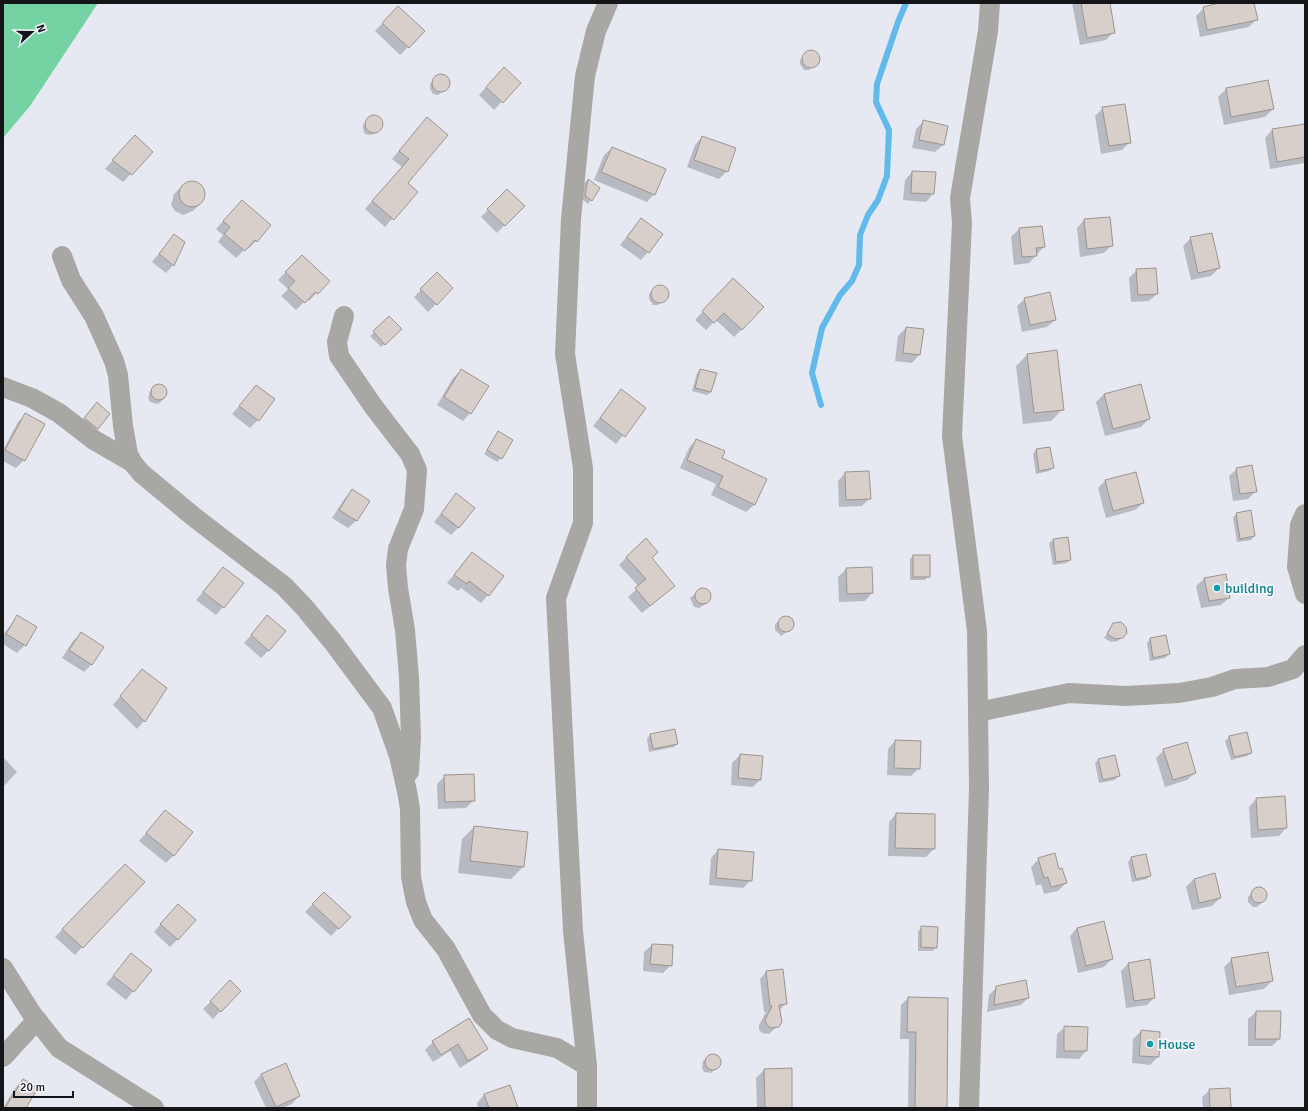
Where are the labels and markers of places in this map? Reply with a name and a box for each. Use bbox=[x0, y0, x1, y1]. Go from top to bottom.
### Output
place label: building bbox=[1225, 580, 1274, 597]
marker: building bbox=[1212, 583, 1222, 593]
place label: House bbox=[1158, 1036, 1196, 1053]
marker: House bbox=[1145, 1039, 1155, 1049]

